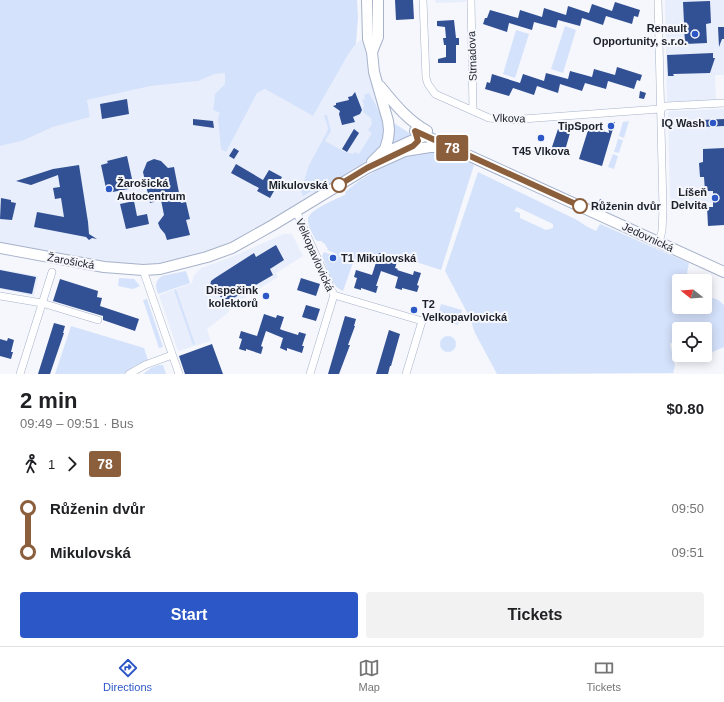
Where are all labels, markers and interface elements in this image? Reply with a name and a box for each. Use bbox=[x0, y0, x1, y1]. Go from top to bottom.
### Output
place label: Renault Opportunity, s.r.o. bbox=[593, 22, 687, 47]
marker: Renault Opportunity, s.r.o. bbox=[690, 29, 700, 39]
street label: Strnadova bbox=[465, 30, 479, 81]
street label: Vlkova bbox=[492, 112, 526, 124]
place label: IQ Wash bbox=[661, 117, 705, 129]
marker: IQ Wash bbox=[708, 118, 718, 128]
place label: TipSport bbox=[558, 120, 603, 132]
marker: TipSport bbox=[606, 121, 616, 131]
marker: T45 Vlkova bbox=[536, 133, 546, 143]
line badge: 78 bbox=[434, 135, 470, 161]
text: 78 bbox=[444, 140, 460, 156]
place label: T45 Vlkova bbox=[512, 145, 571, 157]
place label: Žarošická Autocentrum bbox=[117, 177, 186, 202]
marker: Mikulovská bbox=[331, 177, 347, 193]
place label: Mikulovská bbox=[269, 179, 329, 191]
marker: Žarošická Autocentrum bbox=[104, 184, 114, 194]
place label: Líšeň Delvita bbox=[671, 186, 708, 211]
marker: Líšeň Delvita bbox=[710, 193, 720, 203]
marker: Růženin dvůr bbox=[572, 198, 588, 214]
place label: Růženin dvůr bbox=[591, 200, 661, 212]
street label: Velkopavlovická bbox=[294, 217, 337, 294]
street label: Jedovnická bbox=[621, 220, 676, 254]
street label: Žarošická bbox=[46, 251, 96, 271]
place label: T1 Mikulovská bbox=[341, 252, 417, 264]
marker: T1 Mikulovská bbox=[328, 253, 338, 263]
north arrow bbox=[672, 274, 712, 314]
map controls bbox=[672, 274, 712, 362]
place label: Dispečink kolektorů bbox=[206, 284, 259, 309]
marker: Dispečink kolektorů bbox=[261, 291, 271, 301]
place label: T2 Velkopavlovická bbox=[422, 298, 508, 323]
marker: T2 Velkopavlovická bbox=[409, 305, 419, 315]
button: locate bbox=[672, 322, 712, 362]
text: 2 min bbox=[20, 388, 77, 413]
text: $0.80 bbox=[666, 400, 704, 417]
text: 09:49 – 09:51 · Bus bbox=[20, 416, 133, 431]
icon: walk bbox=[20, 453, 42, 475]
icon: forward bbox=[61, 453, 83, 475]
text: 78 bbox=[97, 456, 113, 472]
text: 1 bbox=[48, 457, 55, 472]
text: Růženin dvůr bbox=[50, 500, 145, 517]
text: 09:50 bbox=[671, 501, 704, 516]
text: Mikulovská bbox=[50, 544, 131, 561]
text: 09:51 bbox=[671, 545, 704, 560]
button: Start bbox=[20, 592, 358, 638]
button: Tickets bbox=[366, 592, 704, 638]
tab: Directions bbox=[103, 657, 152, 693]
tab: Map bbox=[358, 657, 380, 693]
tab: Tickets bbox=[586, 657, 621, 693]

